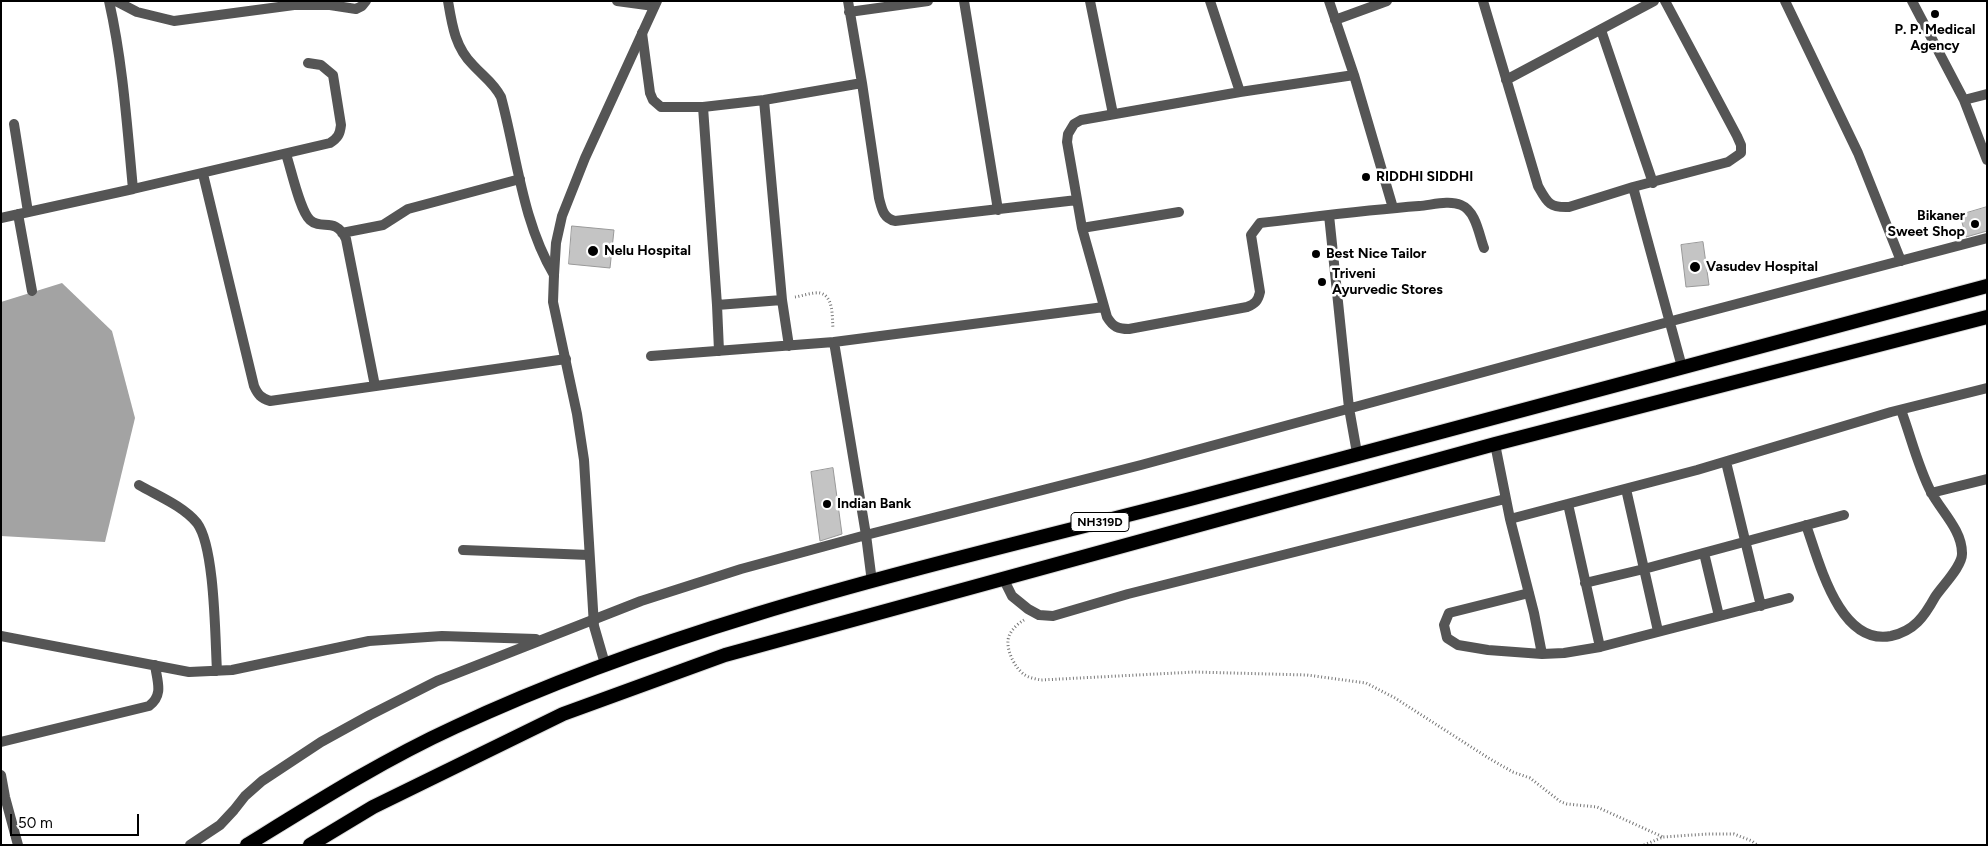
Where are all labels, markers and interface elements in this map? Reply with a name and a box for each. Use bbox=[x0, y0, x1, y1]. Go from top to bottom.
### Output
marker: P. P. Medical Agency bbox=[1929, 8, 1941, 20]
place label: P. P. Medical Agency bbox=[1895, 22, 1975, 54]
place label: RIDDHI SIDDHI bbox=[1376, 169, 1473, 185]
marker: RIDDHI SIDDHI bbox=[1360, 171, 1372, 183]
place label: Bikaner Sweet Shop bbox=[1888, 208, 1965, 240]
marker: Bikaner Sweet Shop bbox=[1969, 218, 1981, 230]
place label: Nelu Hospital bbox=[604, 243, 691, 259]
marker: Nelu Hospital bbox=[586, 244, 600, 258]
place label: Best Nice Tailor bbox=[1326, 246, 1426, 262]
marker: Best Nice Tailor bbox=[1310, 248, 1322, 260]
place label: Vasudev Hospital bbox=[1706, 259, 1818, 275]
marker: Vasudev Hospital bbox=[1688, 260, 1702, 274]
place label: Triveni Ayurvedic Stores bbox=[1332, 266, 1443, 298]
marker: Triveni Ayurvedic Stores bbox=[1316, 276, 1328, 288]
place label: Indian Bank bbox=[837, 496, 911, 512]
marker: Indian Bank bbox=[821, 498, 833, 510]
road number: NH319D bbox=[1071, 512, 1129, 532]
scale bar bbox=[12, 804, 141, 836]
text: 50 m bbox=[18, 814, 53, 832]

